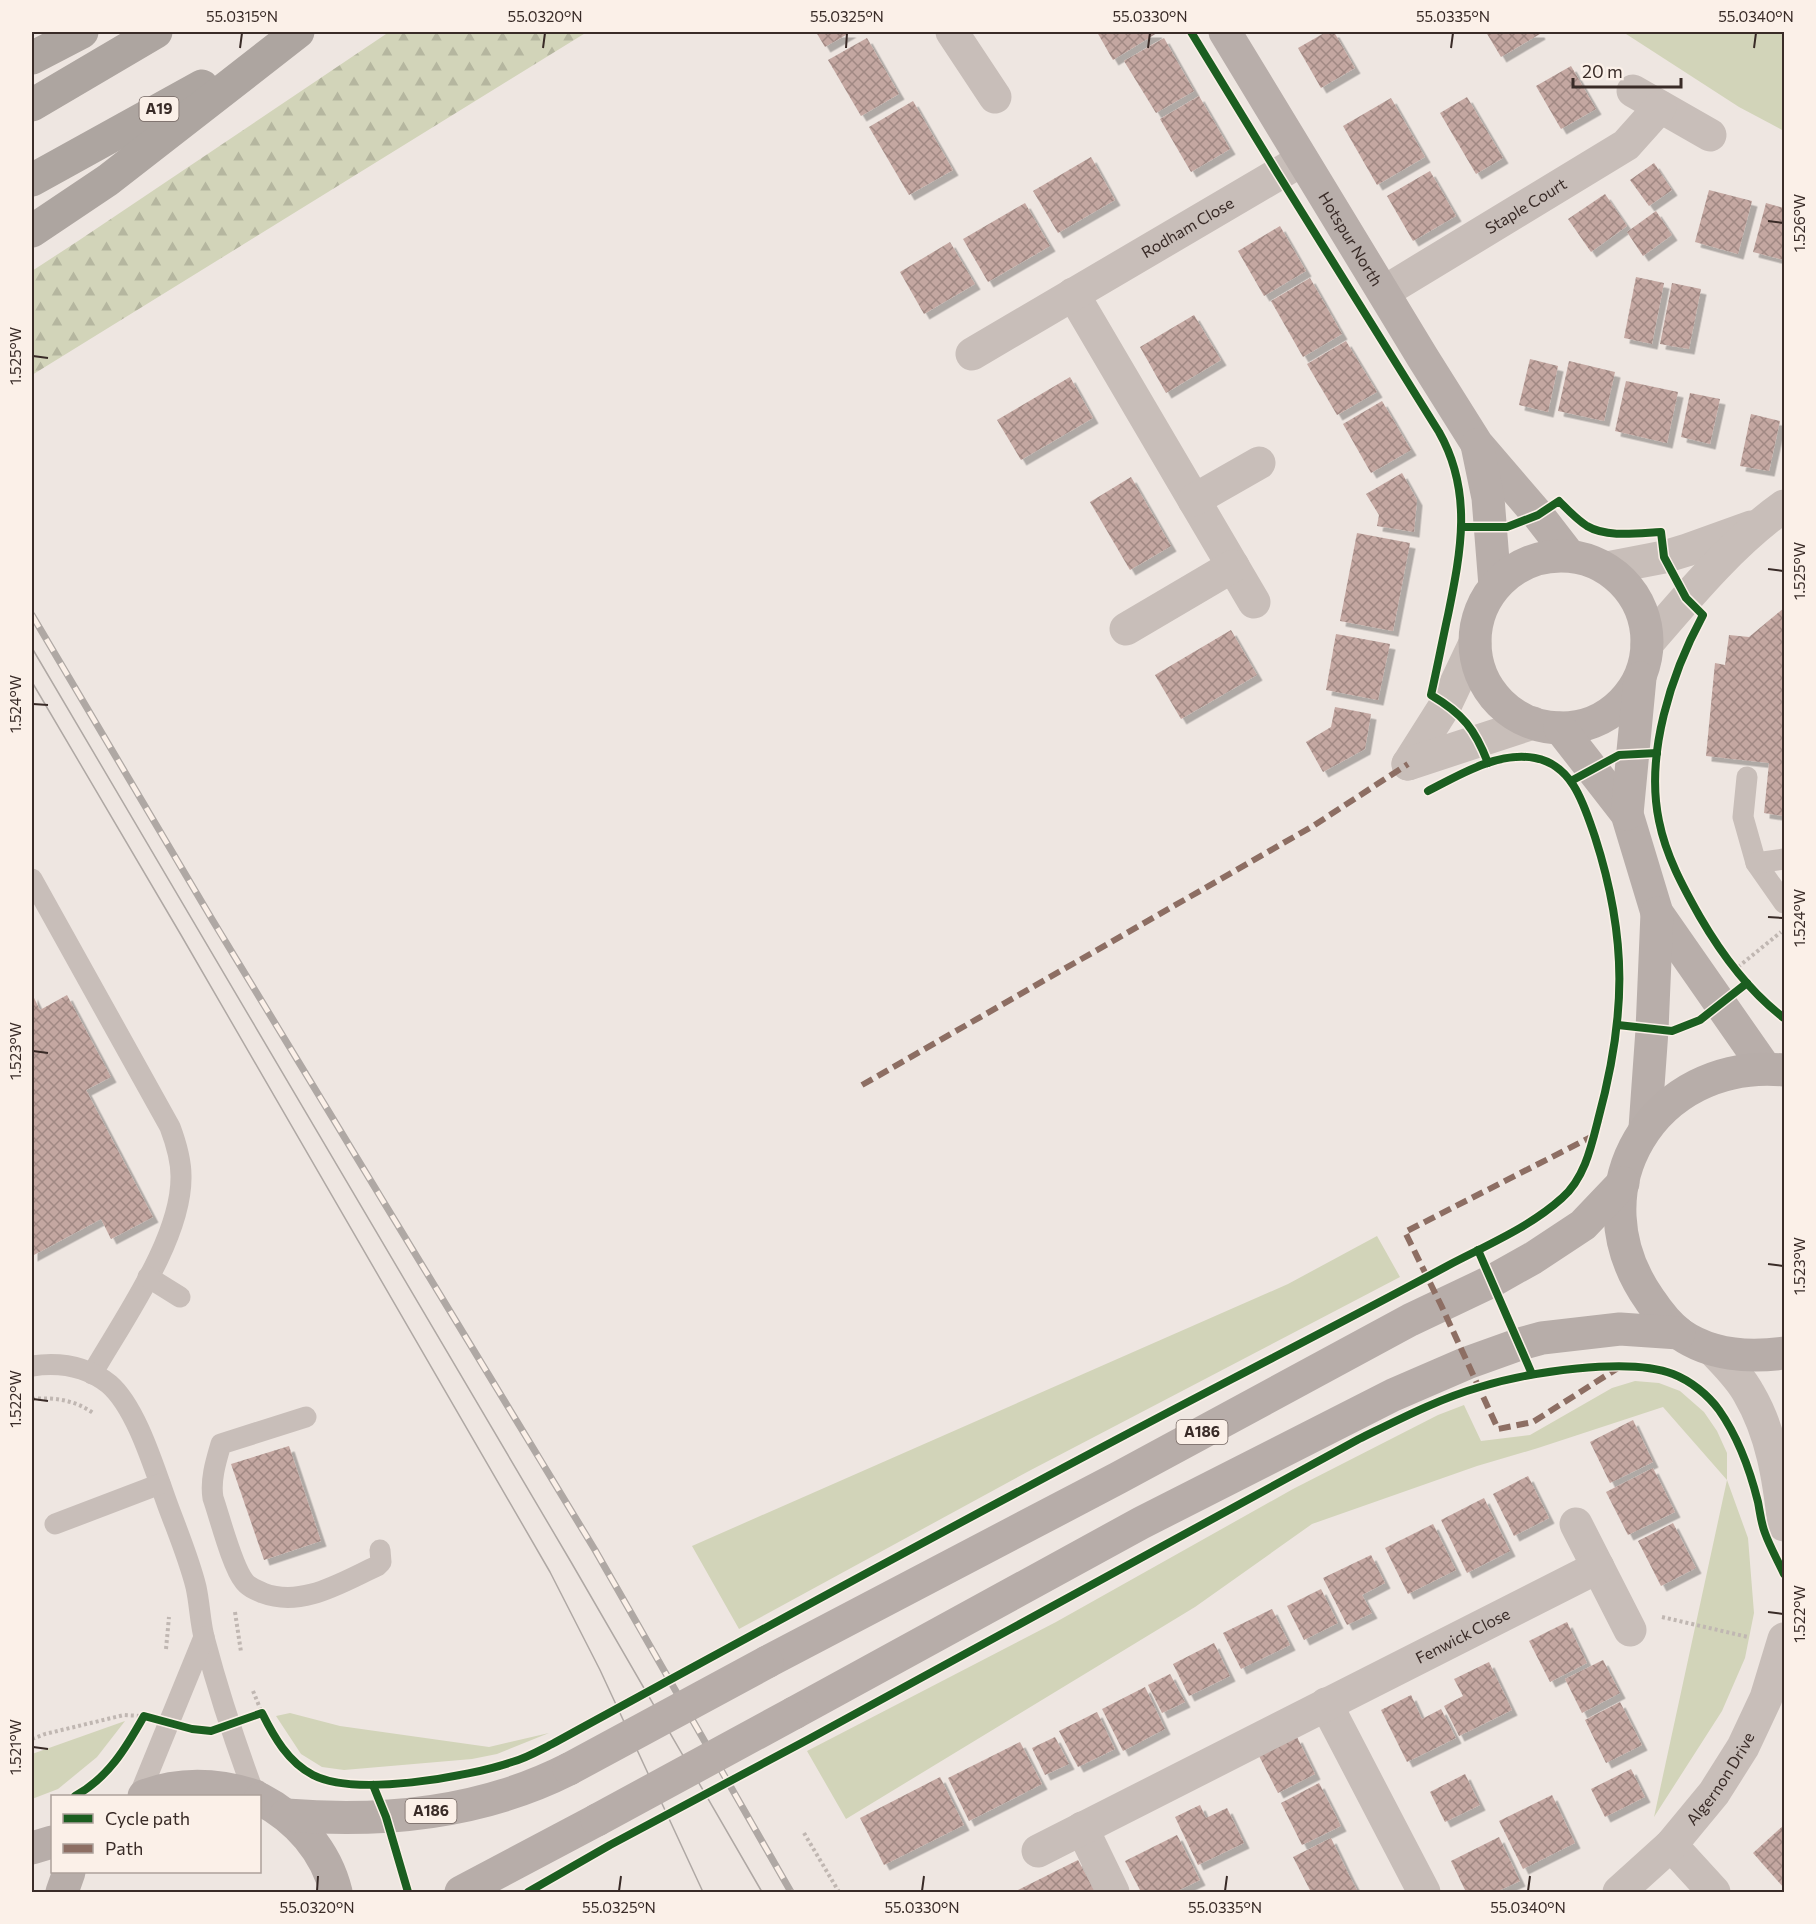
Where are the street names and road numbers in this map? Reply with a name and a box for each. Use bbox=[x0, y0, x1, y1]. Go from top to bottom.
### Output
road number: A19 bbox=[140, 97, 178, 121]
street label: Staple Court bbox=[1482, 173, 1570, 237]
street label: Hotspur North bbox=[1315, 188, 1387, 289]
street label: Rodham Close bbox=[1138, 192, 1237, 261]
road number: A186 bbox=[1176, 1420, 1228, 1444]
street label: Fenwick Close bbox=[1412, 1603, 1513, 1667]
street label: Algernon Drive bbox=[1682, 1729, 1758, 1829]
road number: A186 bbox=[406, 1799, 456, 1823]

